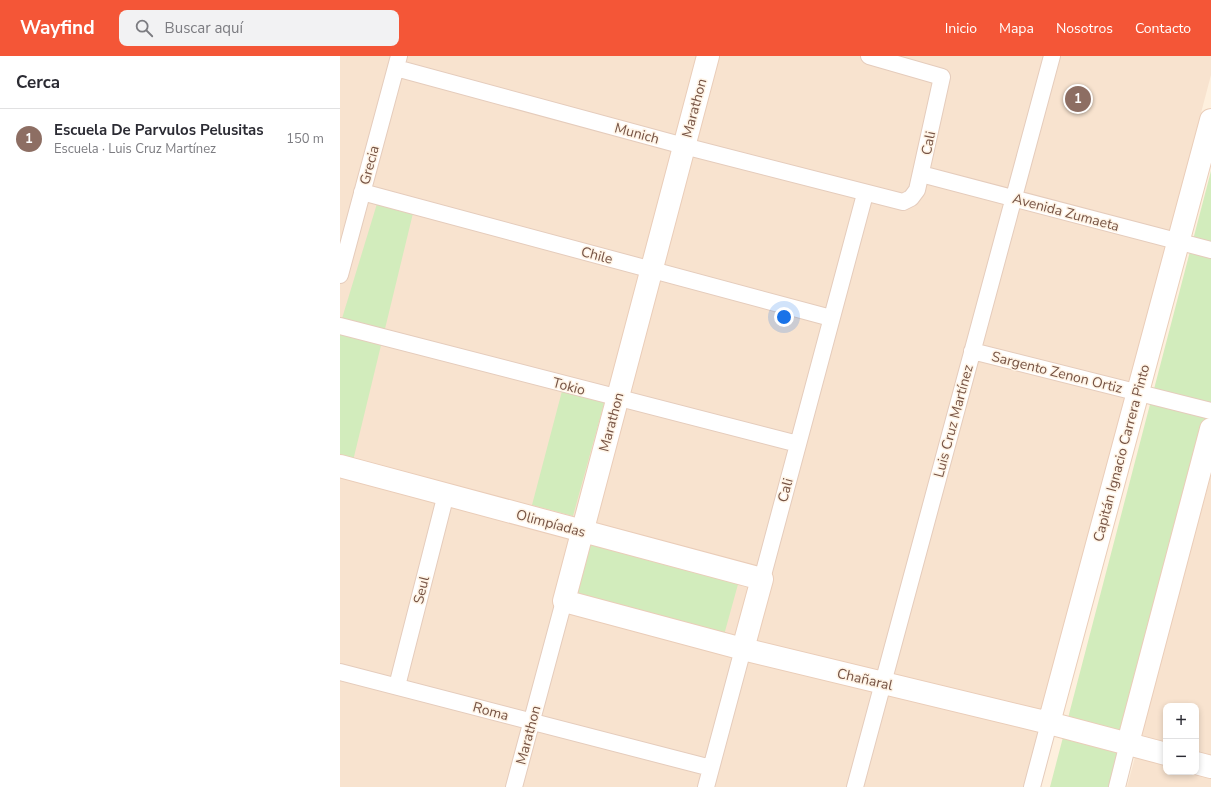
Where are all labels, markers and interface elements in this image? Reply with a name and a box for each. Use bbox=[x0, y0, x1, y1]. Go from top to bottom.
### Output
search box bbox=[119, 10, 399, 46]
text: Wayfind bbox=[20, 15, 95, 41]
icon: search bbox=[133, 17, 155, 39]
text: Buscar aquí bbox=[165, 18, 243, 38]
text: Inicio bbox=[945, 19, 977, 38]
text: Mapa bbox=[999, 19, 1034, 38]
text: Nosotros bbox=[1056, 19, 1113, 38]
text: Contacto bbox=[1135, 19, 1191, 38]
text: Cerca bbox=[16, 71, 60, 94]
street label: Marathon bbox=[677, 77, 711, 140]
pin: 1 bbox=[1065, 84, 1091, 114]
street label: Munich bbox=[612, 118, 661, 149]
text: Escuela De Parvulos Pelusitas bbox=[54, 120, 263, 140]
street label: Cali bbox=[917, 129, 940, 157]
text: 1 bbox=[25, 130, 33, 148]
text: 150 m bbox=[286, 130, 324, 148]
text: Escuela · Luis Cruz Martínez bbox=[54, 140, 216, 158]
street label: Grecia bbox=[355, 144, 384, 187]
street label: Avenida Zumaeta bbox=[1010, 189, 1121, 236]
street label: Chile bbox=[579, 242, 615, 269]
your location bbox=[774, 307, 794, 327]
street label: Sargento Zenon Ortiz bbox=[989, 347, 1125, 398]
street label: Luis Cruz Martínez bbox=[929, 362, 978, 480]
street label: Capitán Ignacio Carrera Pinto bbox=[1089, 362, 1154, 544]
street label: Tokio bbox=[550, 373, 588, 400]
street label: Marathon bbox=[594, 391, 628, 454]
street label: Cali bbox=[773, 476, 798, 504]
street label: Olimpíadas bbox=[514, 505, 588, 542]
street label: Seul bbox=[409, 573, 434, 606]
street label: Chañaral bbox=[835, 664, 895, 695]
street label: Roma bbox=[471, 698, 511, 725]
map controls bbox=[1163, 703, 1199, 775]
button: + bbox=[1163, 703, 1199, 739]
street label: Marathon bbox=[511, 704, 545, 767]
button: − bbox=[1163, 739, 1199, 775]

